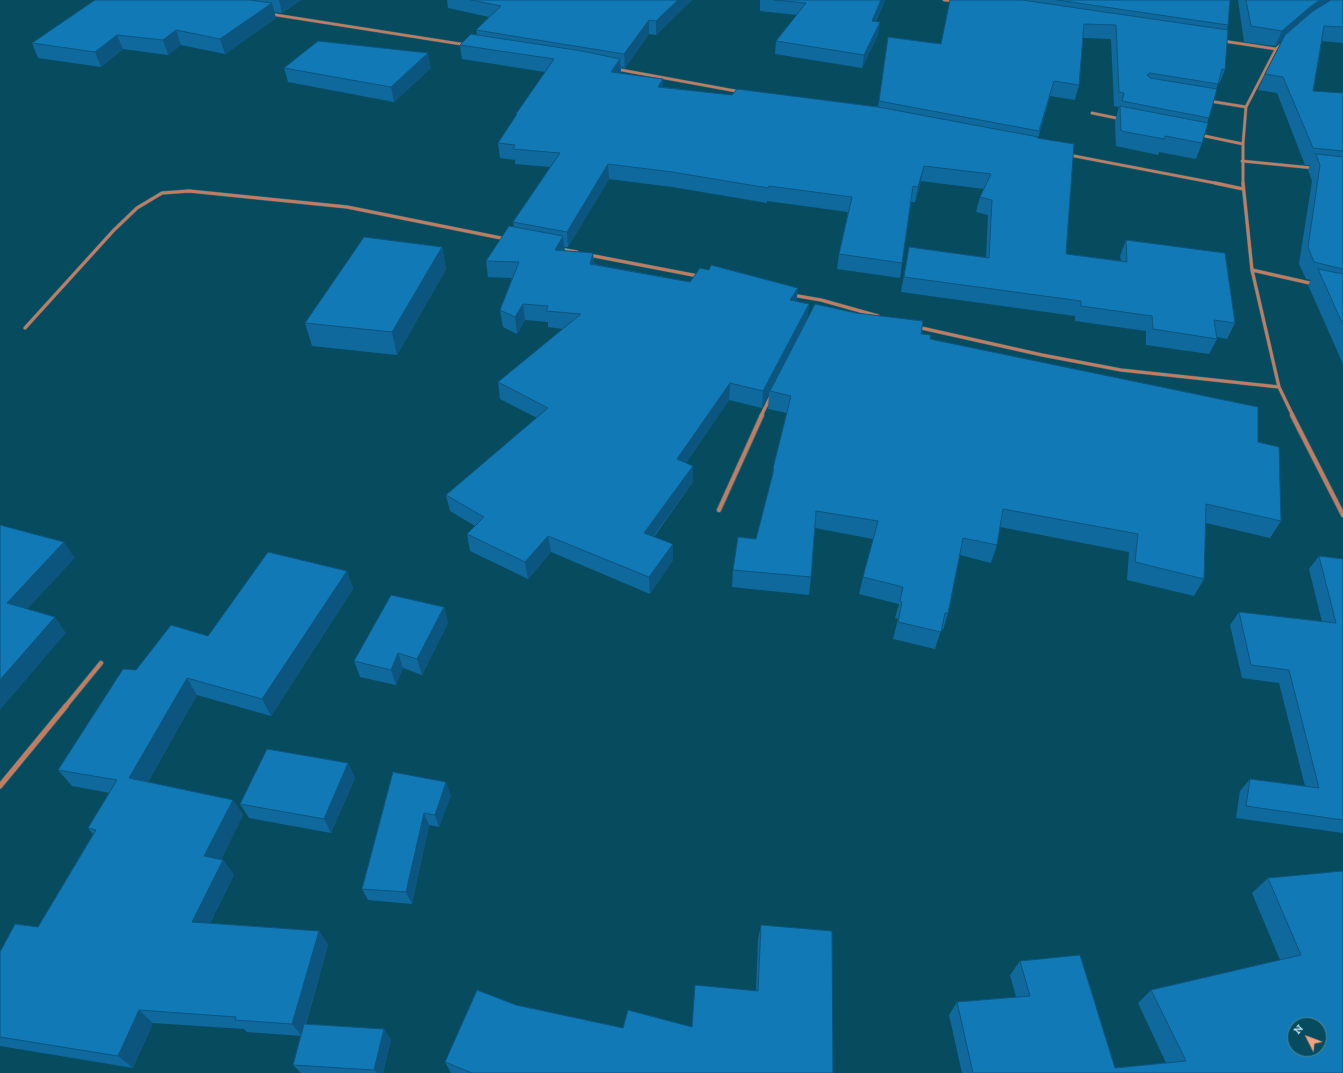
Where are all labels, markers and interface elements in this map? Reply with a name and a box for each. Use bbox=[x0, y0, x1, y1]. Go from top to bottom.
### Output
north arrow bbox=[1287, 1017, 1327, 1057]
text: N bbox=[1291, 1022, 1306, 1037]

